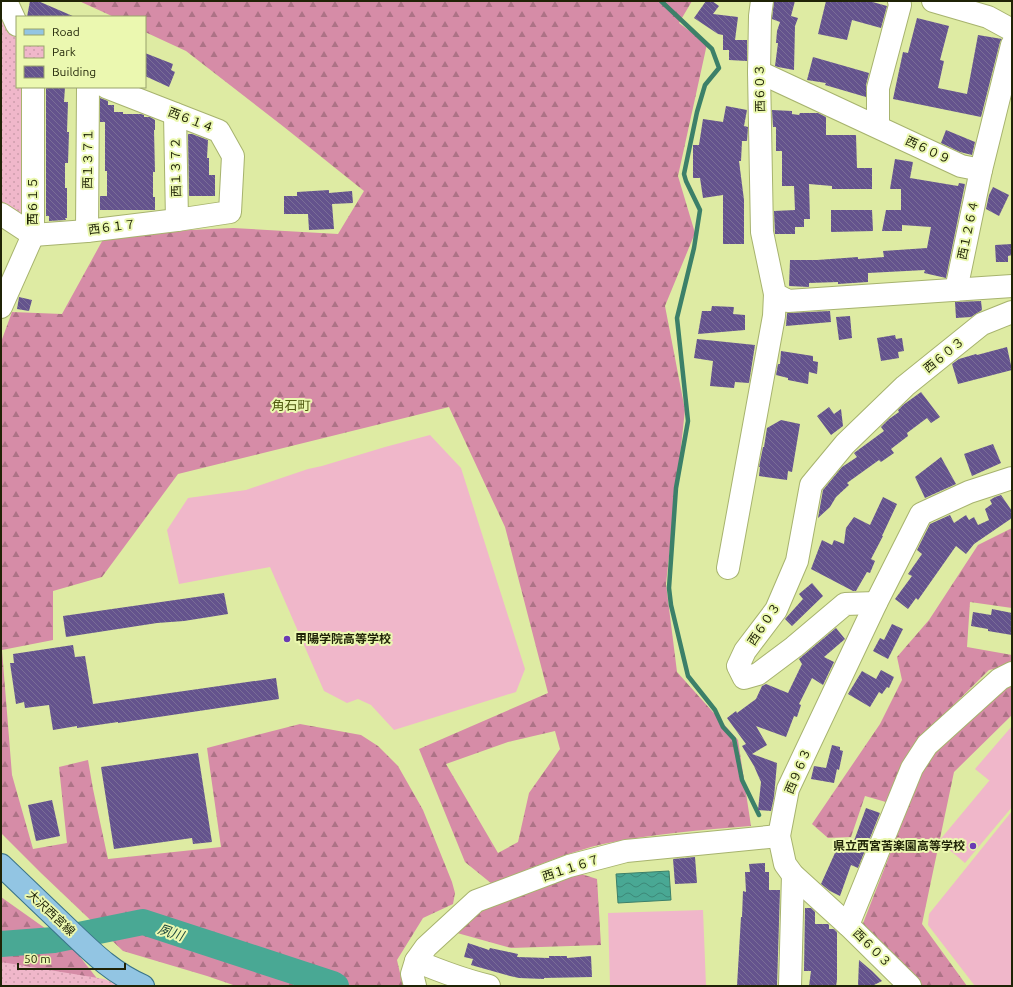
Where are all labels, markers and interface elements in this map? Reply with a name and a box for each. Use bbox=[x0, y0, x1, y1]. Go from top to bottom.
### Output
legend bbox=[16, 16, 146, 88]
text: Road bbox=[52, 25, 80, 38]
text: Park bbox=[52, 45, 76, 58]
street label: 西６０３ bbox=[753, 64, 766, 112]
text: Building bbox=[52, 65, 96, 78]
street label: 西６１４ bbox=[166, 105, 216, 134]
street label: 西１３７１ bbox=[80, 129, 95, 189]
street label: 西６０９ bbox=[904, 134, 953, 166]
street label: 西１３７２ bbox=[168, 137, 183, 197]
street label: 西６１５ bbox=[26, 177, 39, 225]
street label: 西１２６４ bbox=[955, 199, 980, 261]
street label: 西６１７ bbox=[87, 217, 137, 236]
street label: 西６０３ bbox=[921, 334, 966, 375]
district label: 角石町 bbox=[271, 398, 311, 412]
street label: 西６０３ bbox=[745, 600, 782, 647]
place label: 甲陽学院高等学校 bbox=[295, 632, 391, 645]
marker: 甲陽学院高等学校 bbox=[282, 634, 292, 644]
street label: 西９６３ bbox=[782, 746, 813, 795]
place label: 県立西宮苦楽園高等学校 bbox=[833, 839, 965, 852]
marker: 県立西宮苦楽園高等学校 bbox=[968, 841, 978, 851]
street label: 西１１６７ bbox=[540, 852, 601, 883]
street label: 大沢西宮線 bbox=[25, 887, 78, 938]
water label: 夙川 bbox=[156, 921, 187, 943]
street label: 西６０３ bbox=[851, 926, 894, 969]
scale bar bbox=[18, 945, 125, 971]
text: 50 m bbox=[24, 952, 51, 965]

